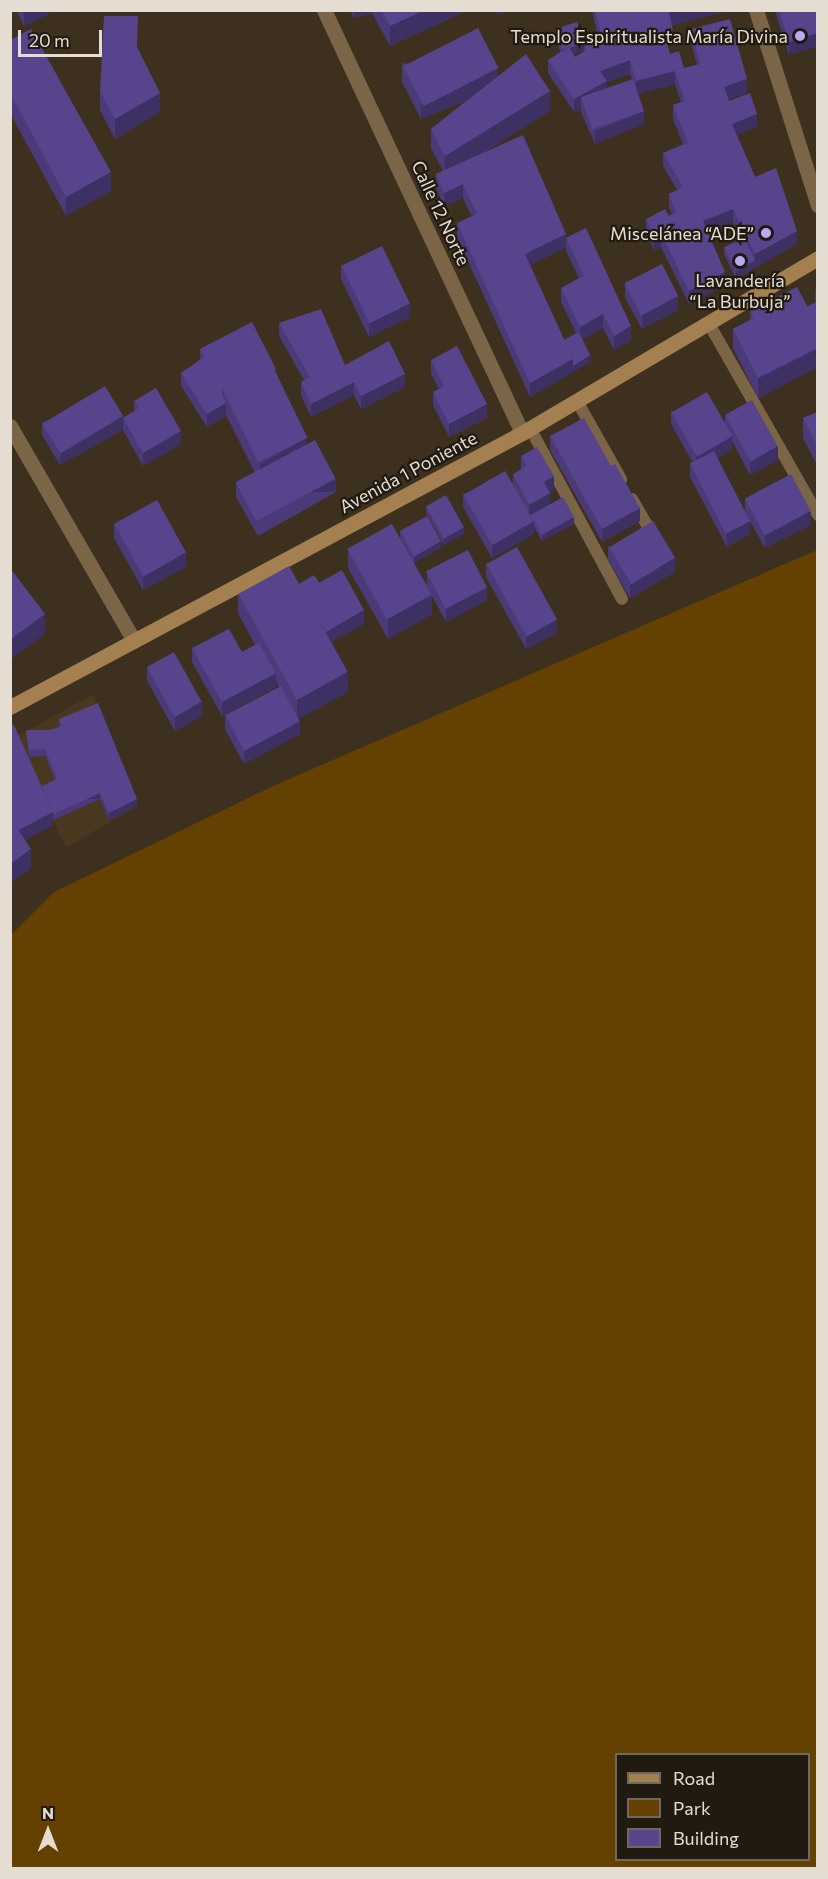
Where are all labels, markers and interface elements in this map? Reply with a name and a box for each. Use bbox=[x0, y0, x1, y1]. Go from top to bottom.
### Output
scale bar bbox=[21, 18, 105, 56]
place label: Templo Espiritualista María Divina bbox=[510, 25, 788, 47]
text: 20 m bbox=[29, 29, 70, 51]
marker: Templo Espiritualista María Divina bbox=[793, 29, 807, 43]
street label: Calle 12 Norte bbox=[407, 157, 475, 269]
place label: Miscelánea “ADE” bbox=[610, 222, 754, 244]
marker: Miscelánea “ADE” bbox=[759, 226, 773, 240]
marker: Lavandería “La Burbuja” bbox=[733, 254, 747, 268]
place label: Lavandería “La Burbuja” bbox=[689, 270, 791, 312]
street label: Avenida 1 Poniente bbox=[336, 427, 480, 517]
legend bbox=[615, 1753, 810, 1861]
text: Road bbox=[673, 1767, 715, 1789]
text: Park bbox=[673, 1797, 711, 1819]
north arrow bbox=[18, 1801, 78, 1861]
text: N bbox=[42, 1803, 54, 1822]
text: Building bbox=[673, 1827, 739, 1849]

